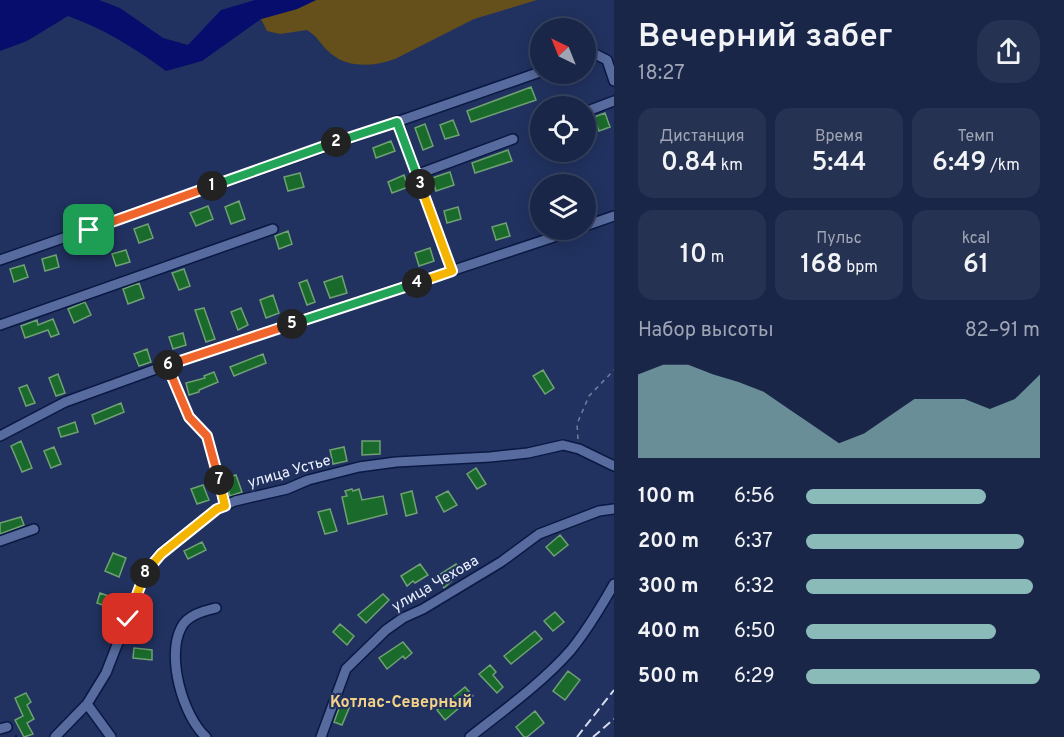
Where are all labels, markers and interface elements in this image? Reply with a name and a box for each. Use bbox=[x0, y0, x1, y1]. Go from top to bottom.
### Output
text: Вечерний забег bbox=[638, 17, 893, 59]
north arrow bbox=[530, 18, 596, 84]
map controls bbox=[530, 18, 596, 240]
button: share bbox=[977, 20, 1040, 83]
text: 18:27 bbox=[638, 61, 685, 87]
button: locate bbox=[530, 96, 596, 162]
pin: 2 bbox=[321, 127, 351, 157]
text: Дистанция bbox=[659, 127, 745, 147]
text: Время bbox=[815, 127, 863, 147]
text: Темп bbox=[958, 127, 994, 147]
text: 2 bbox=[331, 132, 341, 152]
text: 0.84 bbox=[661, 147, 717, 180]
text: 5:44 bbox=[811, 147, 867, 180]
text: 6:49 bbox=[932, 147, 986, 180]
text: km bbox=[717, 156, 743, 176]
text: /km bbox=[986, 156, 1020, 176]
pin: 3 bbox=[405, 169, 435, 199]
pin: 1 bbox=[197, 171, 227, 201]
text: 3 bbox=[415, 174, 425, 194]
button: layers bbox=[530, 174, 596, 240]
text: 1 bbox=[209, 176, 215, 196]
pin bbox=[63, 204, 114, 255]
icon: arrive bbox=[72, 213, 105, 246]
text: Пульс bbox=[816, 229, 862, 249]
text: kcal bbox=[962, 229, 990, 249]
text: 10 bbox=[680, 239, 707, 272]
text: m bbox=[707, 248, 724, 268]
text: 168 bbox=[800, 249, 843, 282]
text: 61 bbox=[963, 249, 989, 282]
text: bpm bbox=[843, 258, 878, 278]
pin: 4 bbox=[402, 268, 432, 298]
text: 4 bbox=[412, 273, 422, 293]
pin: 5 bbox=[277, 309, 307, 339]
text: 5 bbox=[287, 314, 297, 334]
text: Набор высоты bbox=[638, 318, 774, 344]
text: 82–91 m bbox=[965, 318, 1040, 344]
pin: 6 bbox=[153, 350, 183, 380]
text: 6 bbox=[163, 355, 173, 375]
street label: улица Устье bbox=[246, 451, 333, 493]
pin: 7 bbox=[204, 465, 234, 495]
text: 7 bbox=[215, 470, 223, 490]
text: 100 m bbox=[638, 484, 695, 510]
text: 6:56 bbox=[734, 484, 775, 510]
text: 200 m bbox=[638, 529, 699, 555]
text: 6:37 bbox=[734, 529, 773, 555]
street label: улица Чехова bbox=[389, 552, 483, 617]
pin: 8 bbox=[130, 558, 160, 588]
text: 8 bbox=[140, 563, 150, 583]
text: 300 m bbox=[638, 574, 699, 600]
text: 6:32 bbox=[734, 574, 774, 600]
pin bbox=[102, 593, 153, 644]
icon: check bbox=[111, 602, 144, 635]
text: 400 m bbox=[638, 619, 700, 645]
text: 6:50 bbox=[734, 619, 776, 645]
text: 500 m bbox=[638, 664, 699, 690]
text: 6:29 bbox=[734, 664, 775, 690]
district label: Котлас-Северный bbox=[330, 693, 472, 713]

